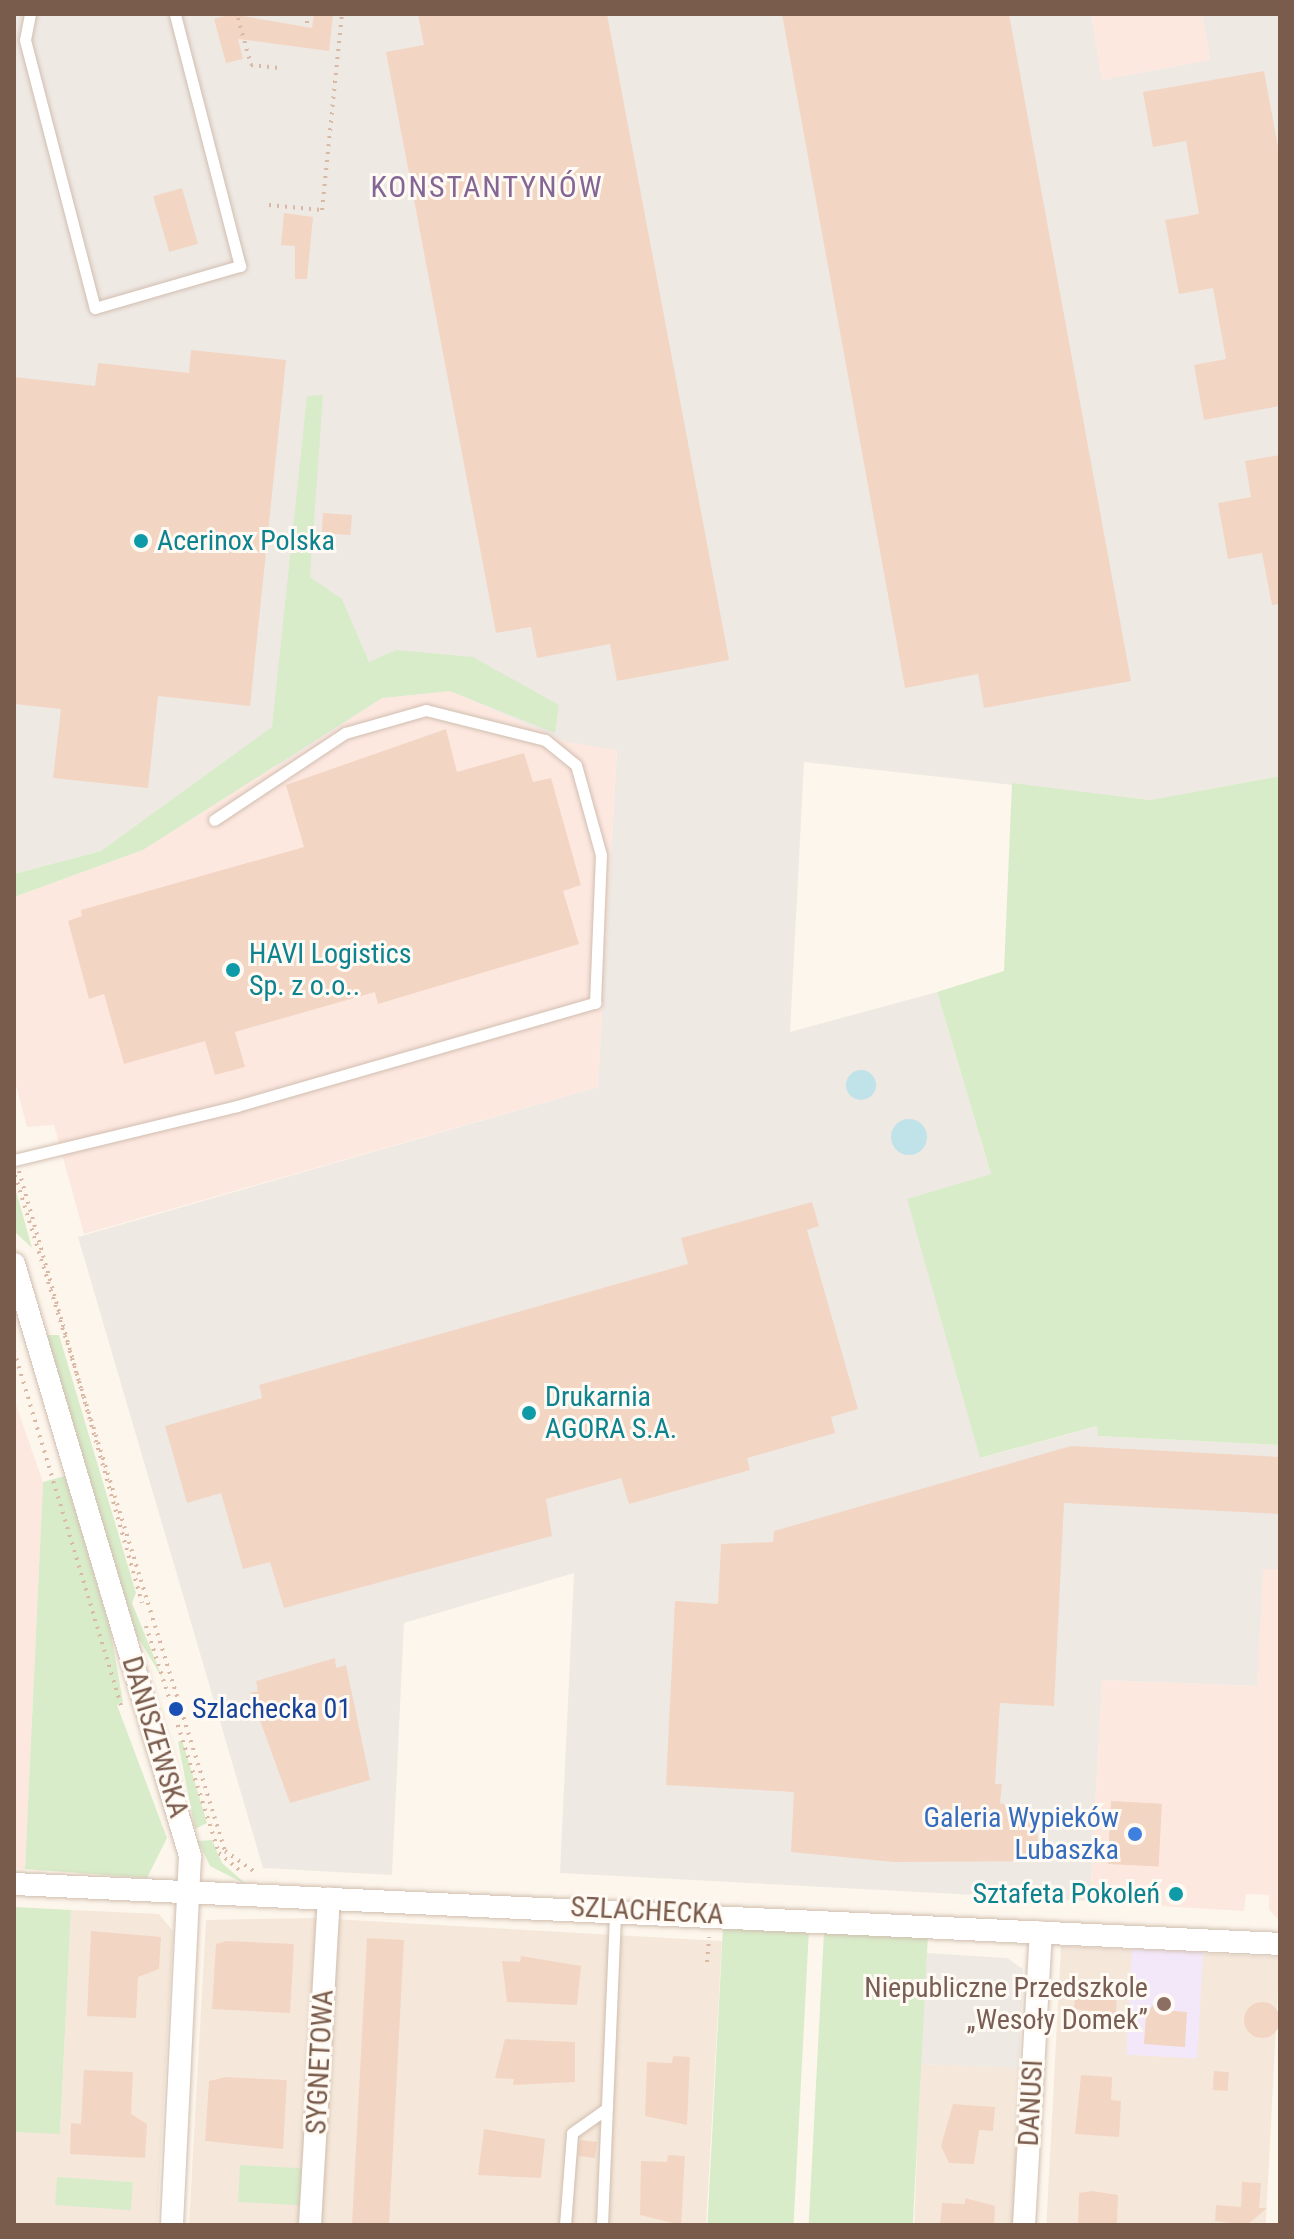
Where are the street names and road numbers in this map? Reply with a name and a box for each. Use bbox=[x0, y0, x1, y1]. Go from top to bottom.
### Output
street label: DANISZEWSKA bbox=[115, 1652, 195, 1822]
street label: SZLACHECKA bbox=[570, 1890, 724, 1932]
street label: SYGNETOWA bbox=[299, 1989, 341, 2135]
street label: DANUSI bbox=[1012, 2059, 1050, 2147]

